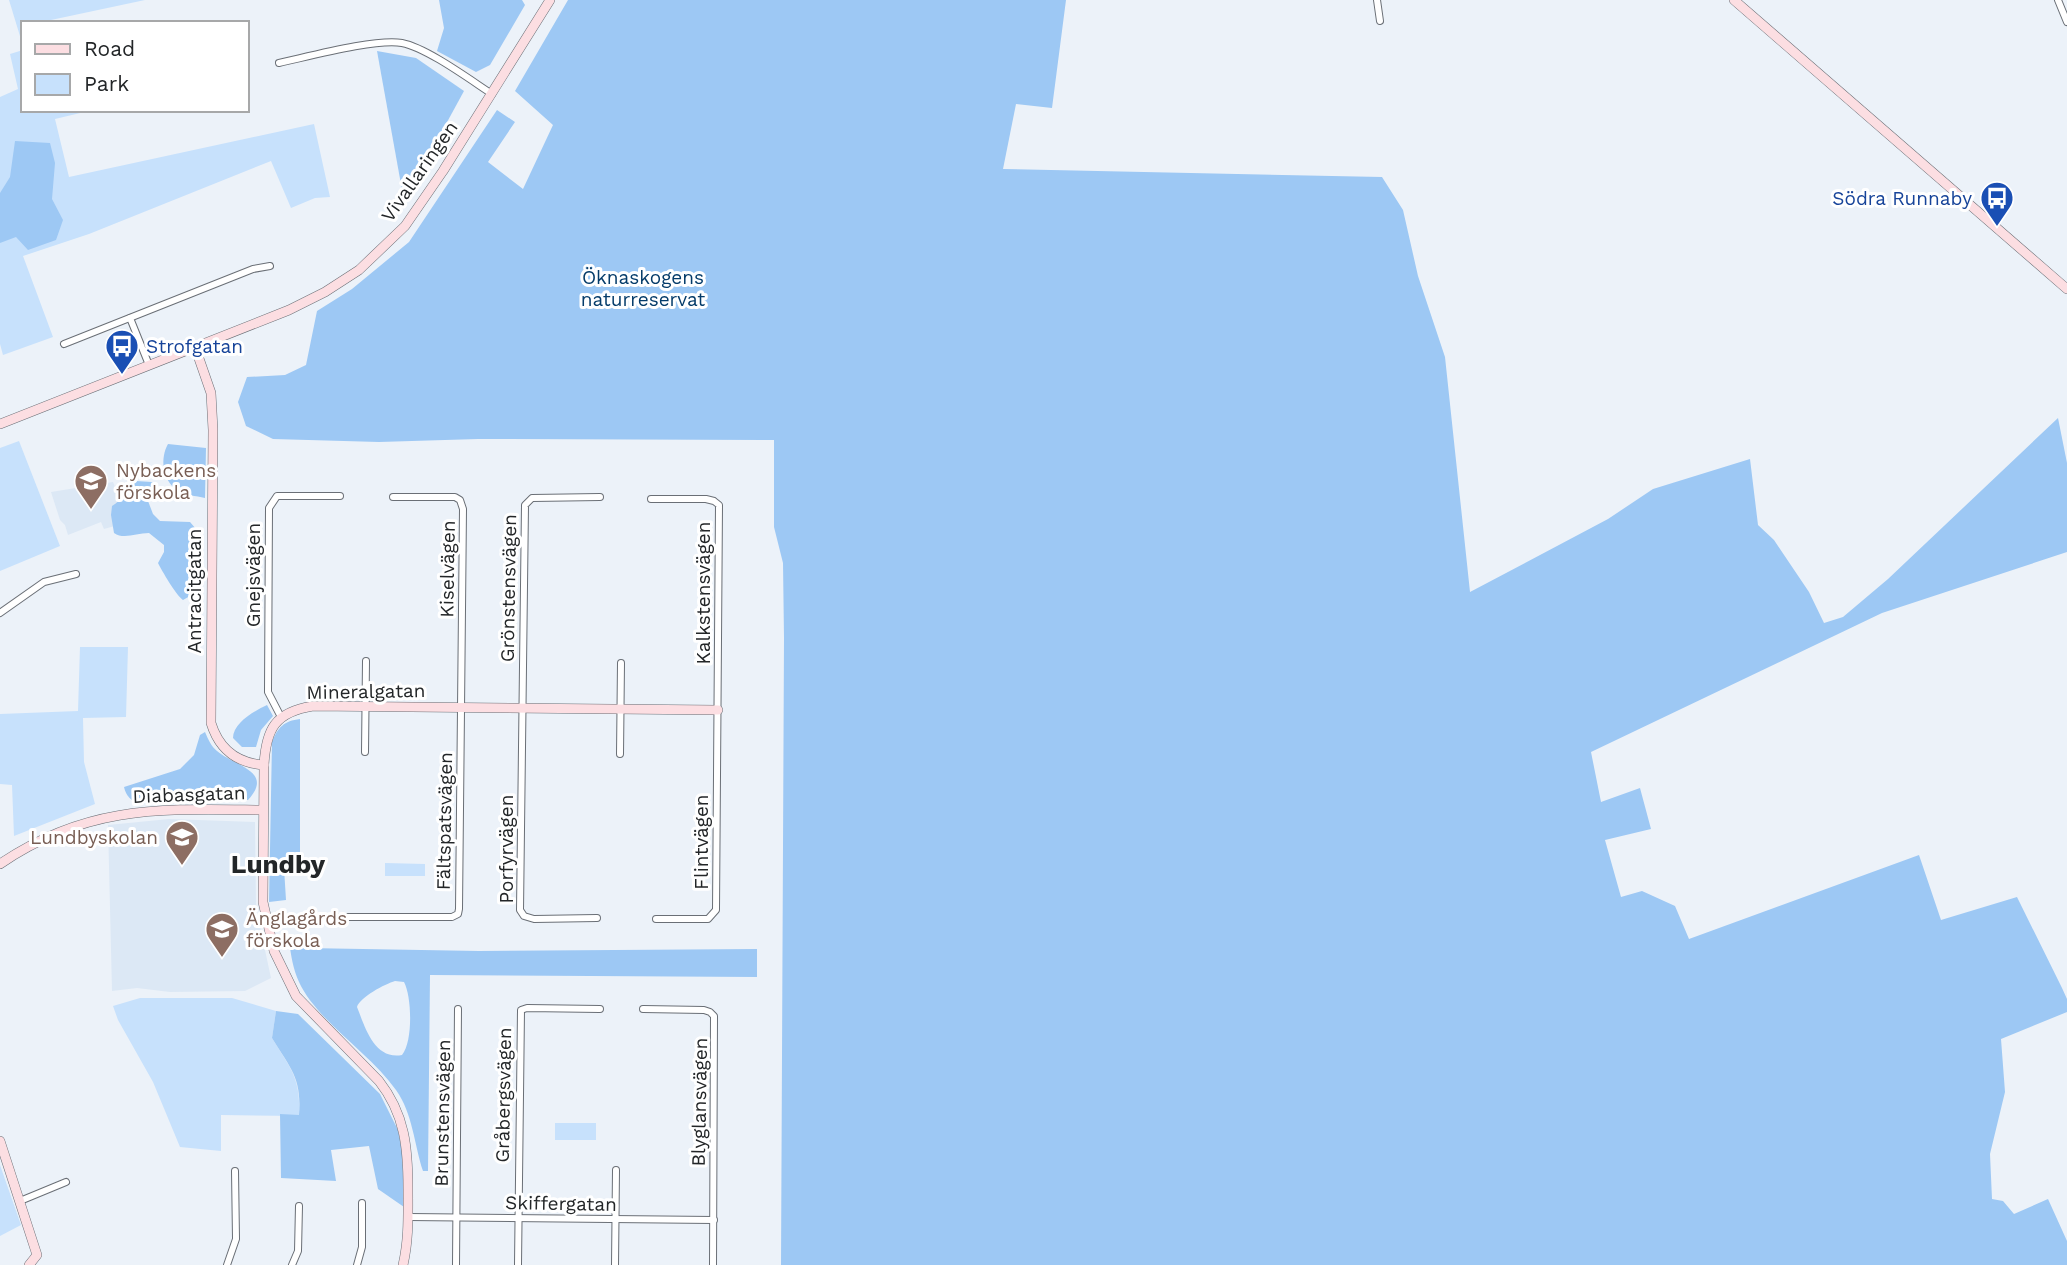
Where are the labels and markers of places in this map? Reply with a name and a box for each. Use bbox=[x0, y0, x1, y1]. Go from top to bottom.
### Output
bus stop icon: Södra Runnaby bbox=[1978, 179, 2016, 228]
place label: Södra Runnaby bbox=[1832, 187, 1972, 210]
bus stop icon: Strofgatan bbox=[103, 327, 141, 376]
place label: Strofgatan bbox=[146, 335, 243, 358]
place label: Nybackens förskola bbox=[116, 459, 216, 504]
school or university icon: Nybackens förskola bbox=[72, 462, 110, 511]
school or university icon: Lundbyskolan bbox=[163, 818, 201, 867]
place label: Lundbyskolan bbox=[30, 826, 158, 849]
place label: Änglagårds förskola bbox=[246, 907, 347, 952]
school or university icon: Änglagårds förskola bbox=[203, 910, 241, 959]

